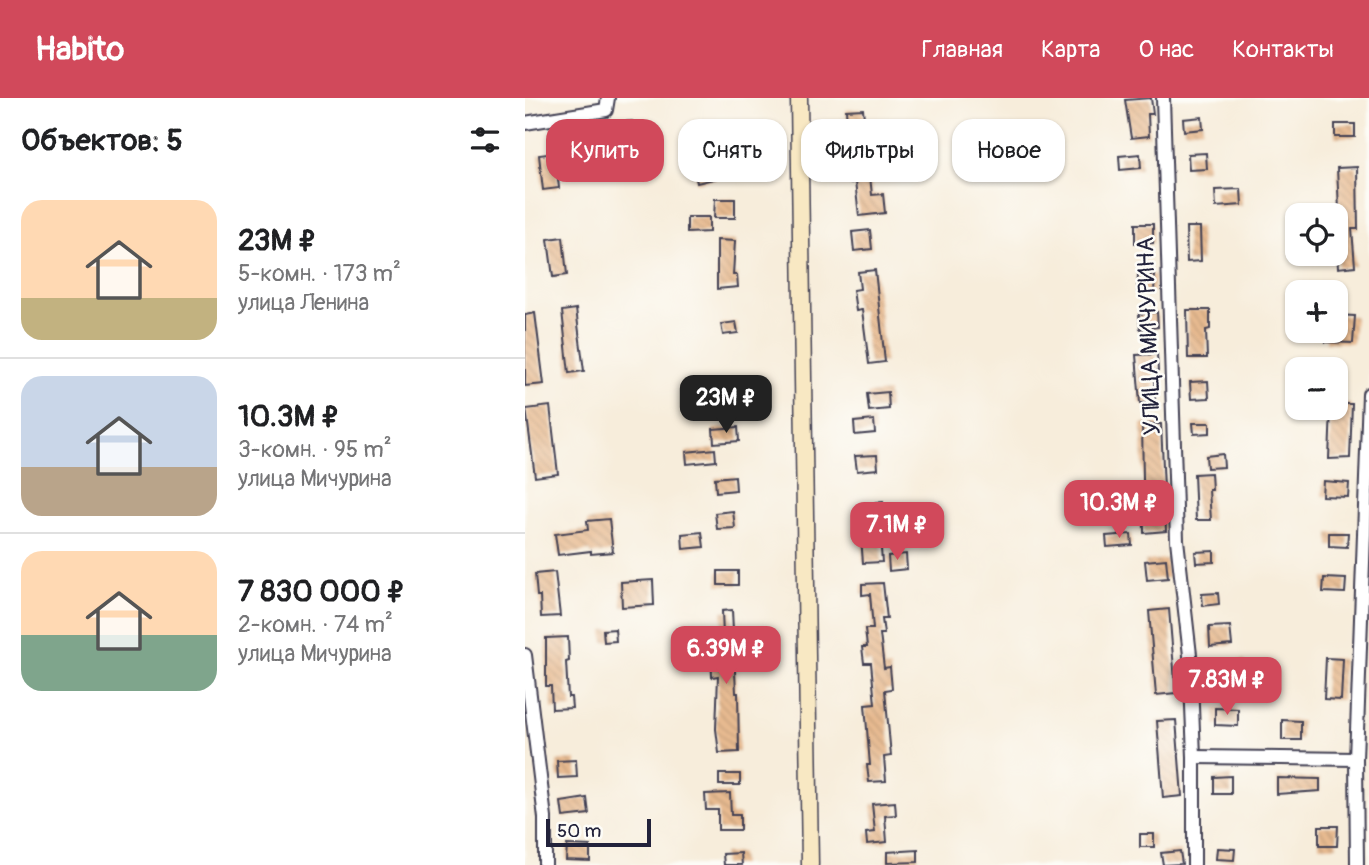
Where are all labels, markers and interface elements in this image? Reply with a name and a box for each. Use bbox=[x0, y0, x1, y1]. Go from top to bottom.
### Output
text: Habito bbox=[35, 29, 124, 70]
text: Главная bbox=[922, 35, 1003, 64]
text: Карта bbox=[1041, 35, 1101, 64]
text: О нас bbox=[1139, 35, 1194, 64]
text: Контакты bbox=[1232, 35, 1334, 64]
chip: Купить bbox=[546, 119, 664, 182]
chip: Снять bbox=[678, 119, 787, 182]
chip: Фильтры bbox=[801, 119, 938, 182]
chip: Новое bbox=[952, 119, 1065, 182]
icon: filters bbox=[466, 121, 504, 159]
text: Объектов: 5 bbox=[21, 122, 183, 159]
map controls bbox=[1285, 203, 1348, 420]
button: locate bbox=[1285, 203, 1348, 266]
text: 23M ₽ bbox=[238, 222, 317, 259]
icon: home bbox=[77, 228, 161, 312]
street label: УЛИЦА МИЧУРИНА bbox=[1131, 236, 1167, 436]
text: 5-комн. · 173 m² bbox=[238, 259, 401, 288]
button: + bbox=[1285, 280, 1348, 343]
text: улица Ленина bbox=[238, 288, 369, 317]
button: − bbox=[1285, 357, 1348, 420]
pin: 23M ₽ bbox=[677, 376, 775, 435]
text: 23M ₽ bbox=[696, 383, 756, 412]
text: 10.3M ₽ bbox=[238, 398, 340, 435]
icon: home bbox=[77, 404, 161, 488]
text: 3-комн. · 95 m² bbox=[238, 435, 392, 464]
text: улица Мичурина bbox=[238, 464, 392, 493]
pin: 10.3M ₽ bbox=[1054, 480, 1184, 540]
text: 10.3M ₽ bbox=[1080, 488, 1158, 517]
pin: 7.1M ₽ bbox=[840, 503, 954, 562]
text: 7.1M ₽ bbox=[866, 510, 928, 539]
text: 7 830 000 ₽ bbox=[238, 573, 405, 610]
icon: home bbox=[77, 579, 161, 663]
text: 2-комн. · 74 m² bbox=[238, 610, 393, 639]
pin: 6.39M ₽ bbox=[661, 626, 791, 686]
text: 6.39M ₽ bbox=[687, 634, 765, 663]
text: улица Мичурина bbox=[238, 639, 392, 668]
pin: 7.83M ₽ bbox=[1162, 658, 1292, 717]
text: 7.83M ₽ bbox=[1189, 665, 1265, 694]
scale bar bbox=[546, 816, 651, 848]
text: 50 m bbox=[557, 819, 601, 843]

